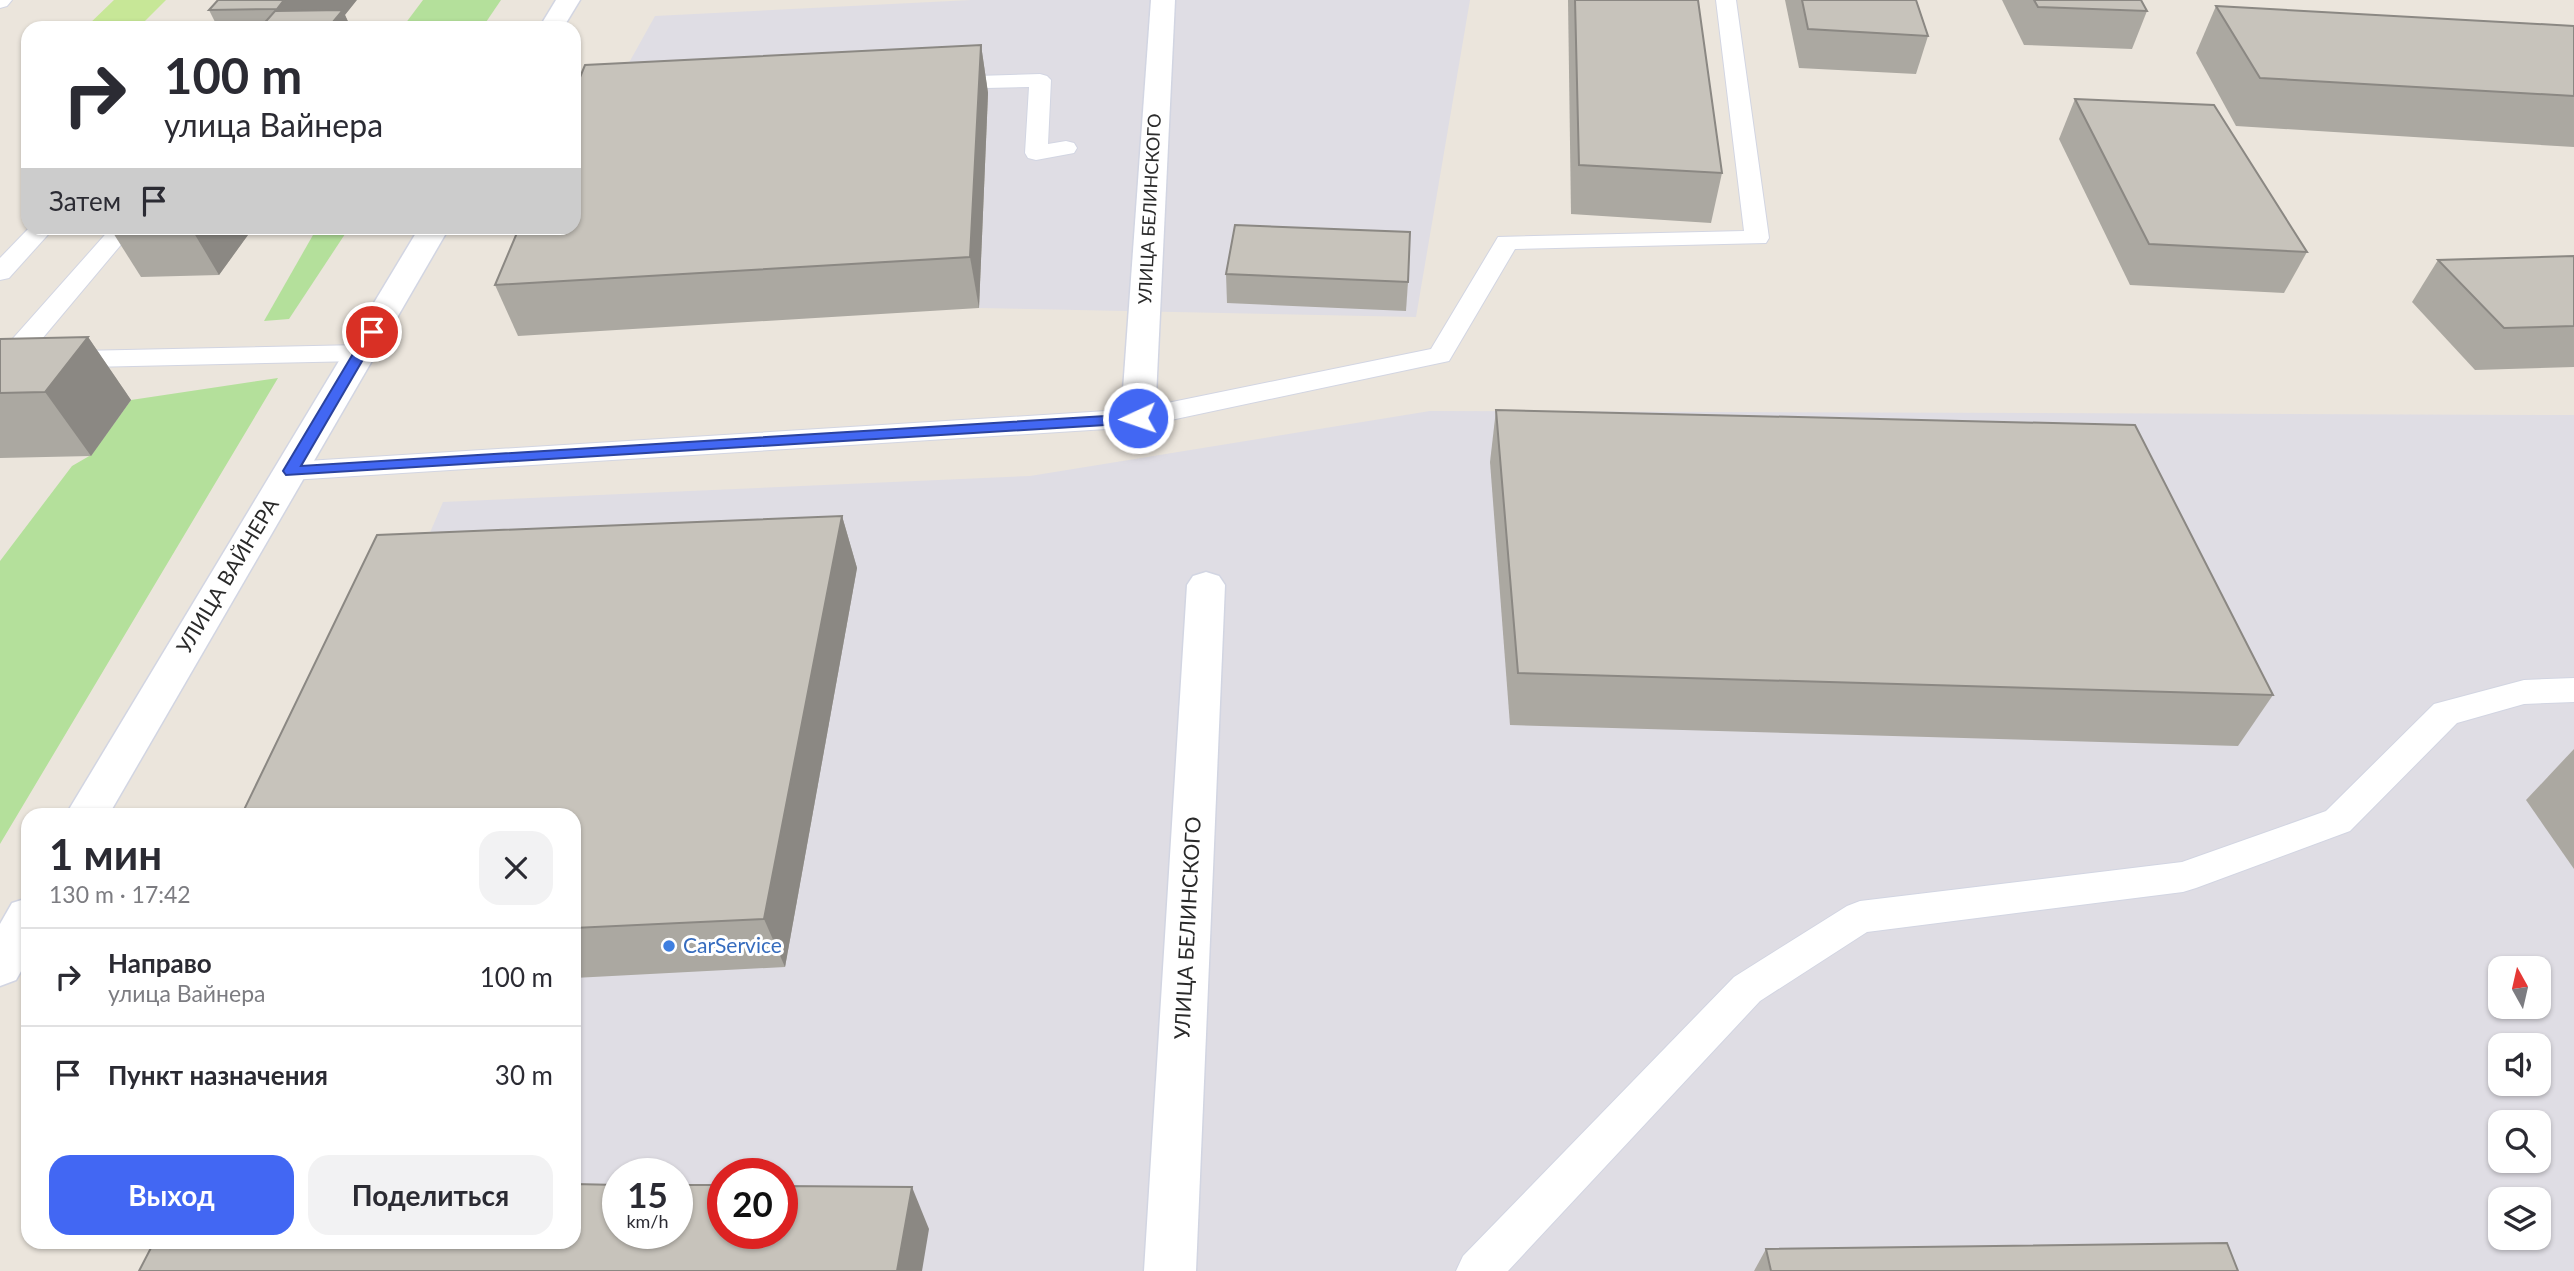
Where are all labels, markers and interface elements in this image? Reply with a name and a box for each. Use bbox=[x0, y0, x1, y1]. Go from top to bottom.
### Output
text: 100 m bbox=[164, 46, 302, 104]
icon: right bbox=[49, 49, 140, 140]
text: улица Вайнера bbox=[164, 105, 383, 144]
street label: УЛИЦА БЕЛИНСКОГО bbox=[1133, 113, 1165, 305]
icon: arrive bbox=[135, 182, 173, 220]
text: Затем bbox=[49, 185, 121, 217]
pin bbox=[342, 302, 402, 362]
icon: arrive bbox=[353, 313, 391, 351]
position arrow bbox=[1101, 381, 1175, 455]
street label: УЛИЦА ВАЙНЕРА bbox=[171, 492, 283, 657]
street label: УЛИЦА БЕЛИНСКОГО bbox=[1168, 816, 1205, 1040]
text: 1 мин bbox=[49, 829, 162, 879]
button: close bbox=[479, 831, 553, 905]
text: 130 m · 17:42 bbox=[49, 880, 191, 908]
place label: CarService bbox=[683, 932, 782, 957]
marker: CarService bbox=[661, 938, 677, 954]
text: Направо bbox=[108, 947, 212, 979]
north arrow bbox=[2488, 956, 2552, 1018]
map controls bbox=[2488, 956, 2551, 1250]
icon: right bbox=[49, 958, 87, 996]
text: 100 m bbox=[480, 961, 553, 993]
text: улица Вайнера bbox=[108, 979, 265, 1007]
button: sound bbox=[2488, 1033, 2551, 1096]
icon: arrive bbox=[49, 1056, 87, 1094]
text: Пункт назначения bbox=[108, 1059, 328, 1091]
text: 30 m bbox=[495, 1059, 553, 1091]
button: search bbox=[2488, 1110, 2551, 1173]
button: Выход bbox=[49, 1155, 294, 1235]
button: Поделиться bbox=[308, 1155, 553, 1235]
speed limit sign: 20 bbox=[707, 1158, 798, 1249]
text: 15 bbox=[627, 1173, 668, 1215]
button: layers bbox=[2488, 1187, 2551, 1250]
text: km/h bbox=[626, 1210, 669, 1232]

